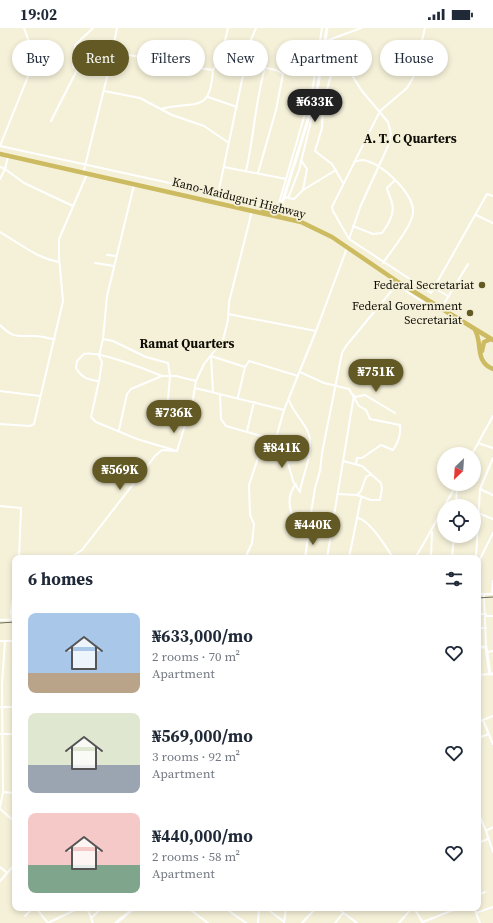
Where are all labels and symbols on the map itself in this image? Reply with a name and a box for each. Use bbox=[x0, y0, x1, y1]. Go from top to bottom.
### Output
pin: ₦633K bbox=[287, 89, 343, 123]
district label: A. T. C Quarters bbox=[363, 130, 457, 147]
street label: Kano-Maiduguri Highway bbox=[171, 174, 308, 223]
place label: Federal Secretariat bbox=[373, 277, 474, 293]
marker: Federal Secretariat bbox=[477, 280, 487, 290]
place label: Federal Government Secretariat bbox=[352, 298, 462, 328]
marker: Federal Government Secretariat bbox=[465, 308, 475, 318]
district label: Ramat Quarters bbox=[140, 335, 235, 352]
pin: ₦751K bbox=[348, 359, 404, 393]
pin: ₦736K bbox=[146, 400, 202, 434]
pin: ₦841K bbox=[254, 435, 310, 469]
north arrow bbox=[437, 447, 481, 491]
pin: ₦569K bbox=[92, 457, 148, 491]
pin: ₦440K bbox=[285, 512, 341, 546]

